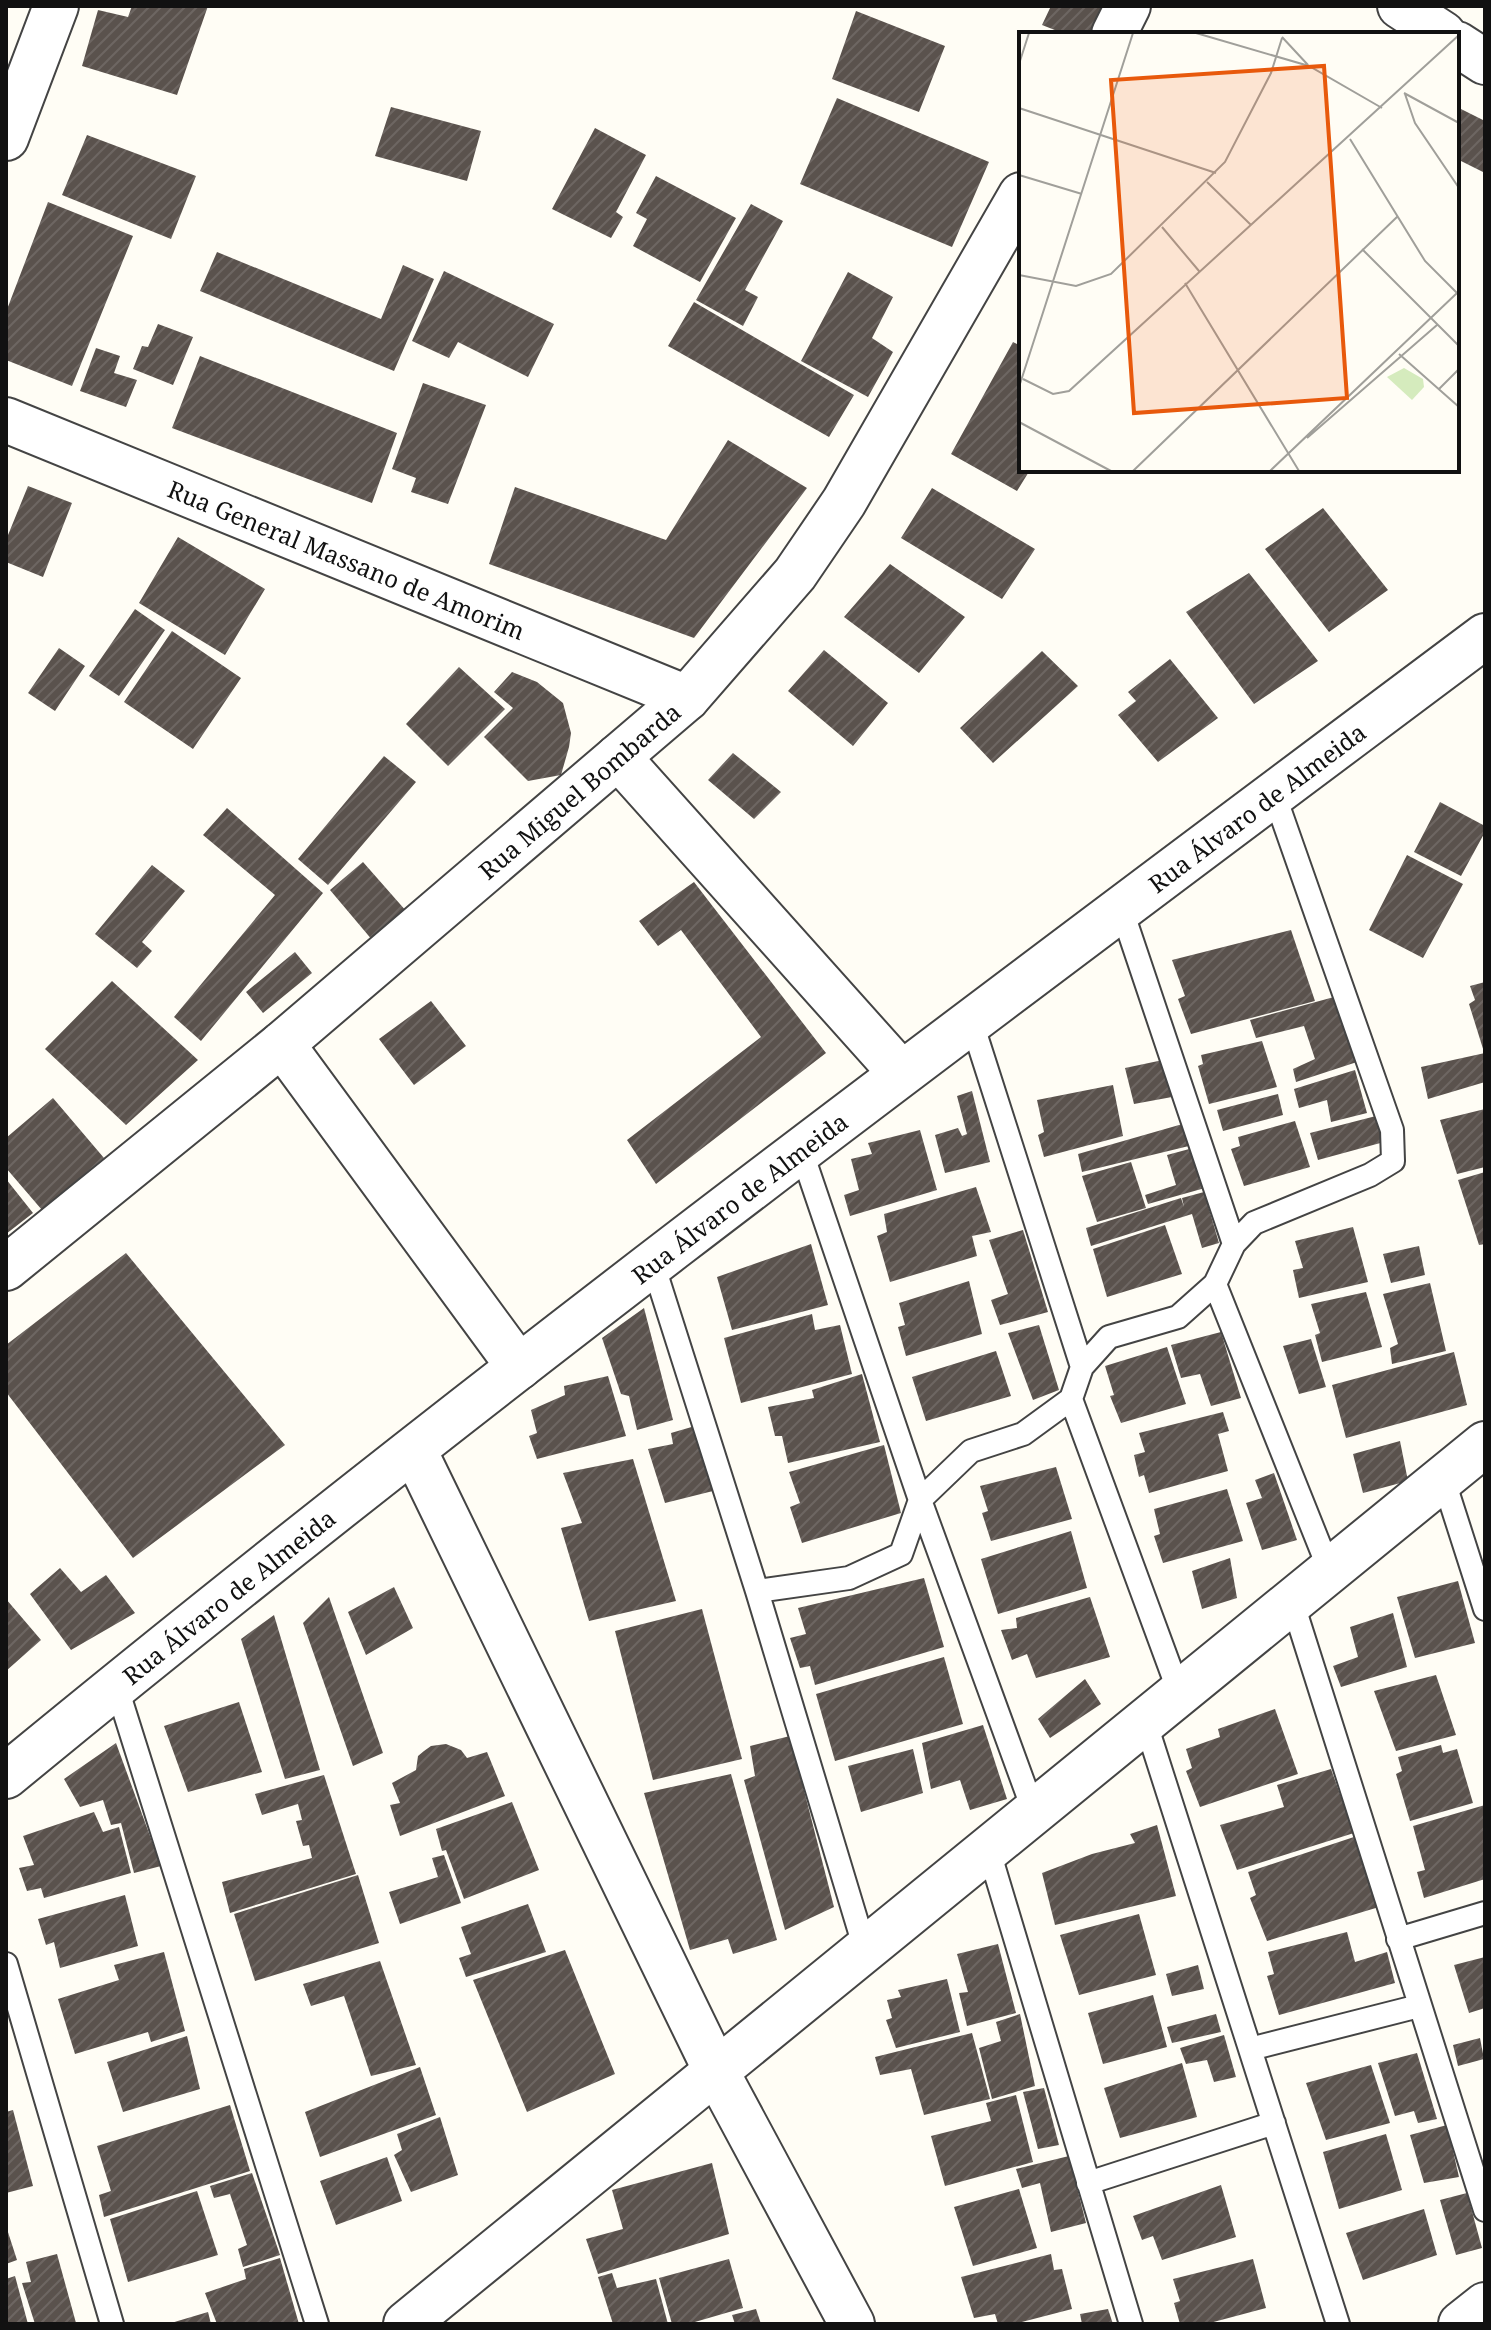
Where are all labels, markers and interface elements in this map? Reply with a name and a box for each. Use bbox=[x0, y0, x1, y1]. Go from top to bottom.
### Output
inset map bbox=[1019, 32, 1459, 472]
street label: Rua General Massano de Amorim bbox=[163, 471, 530, 647]
street label: Rua Miguel Bombarda bbox=[471, 695, 687, 886]
street label: Rua Álvaro de Almeida bbox=[1141, 715, 1372, 899]
street label: Rua Álvaro de Almeida bbox=[624, 1104, 854, 1291]
street label: Rua Álvaro de Almeida bbox=[115, 1501, 342, 1691]

